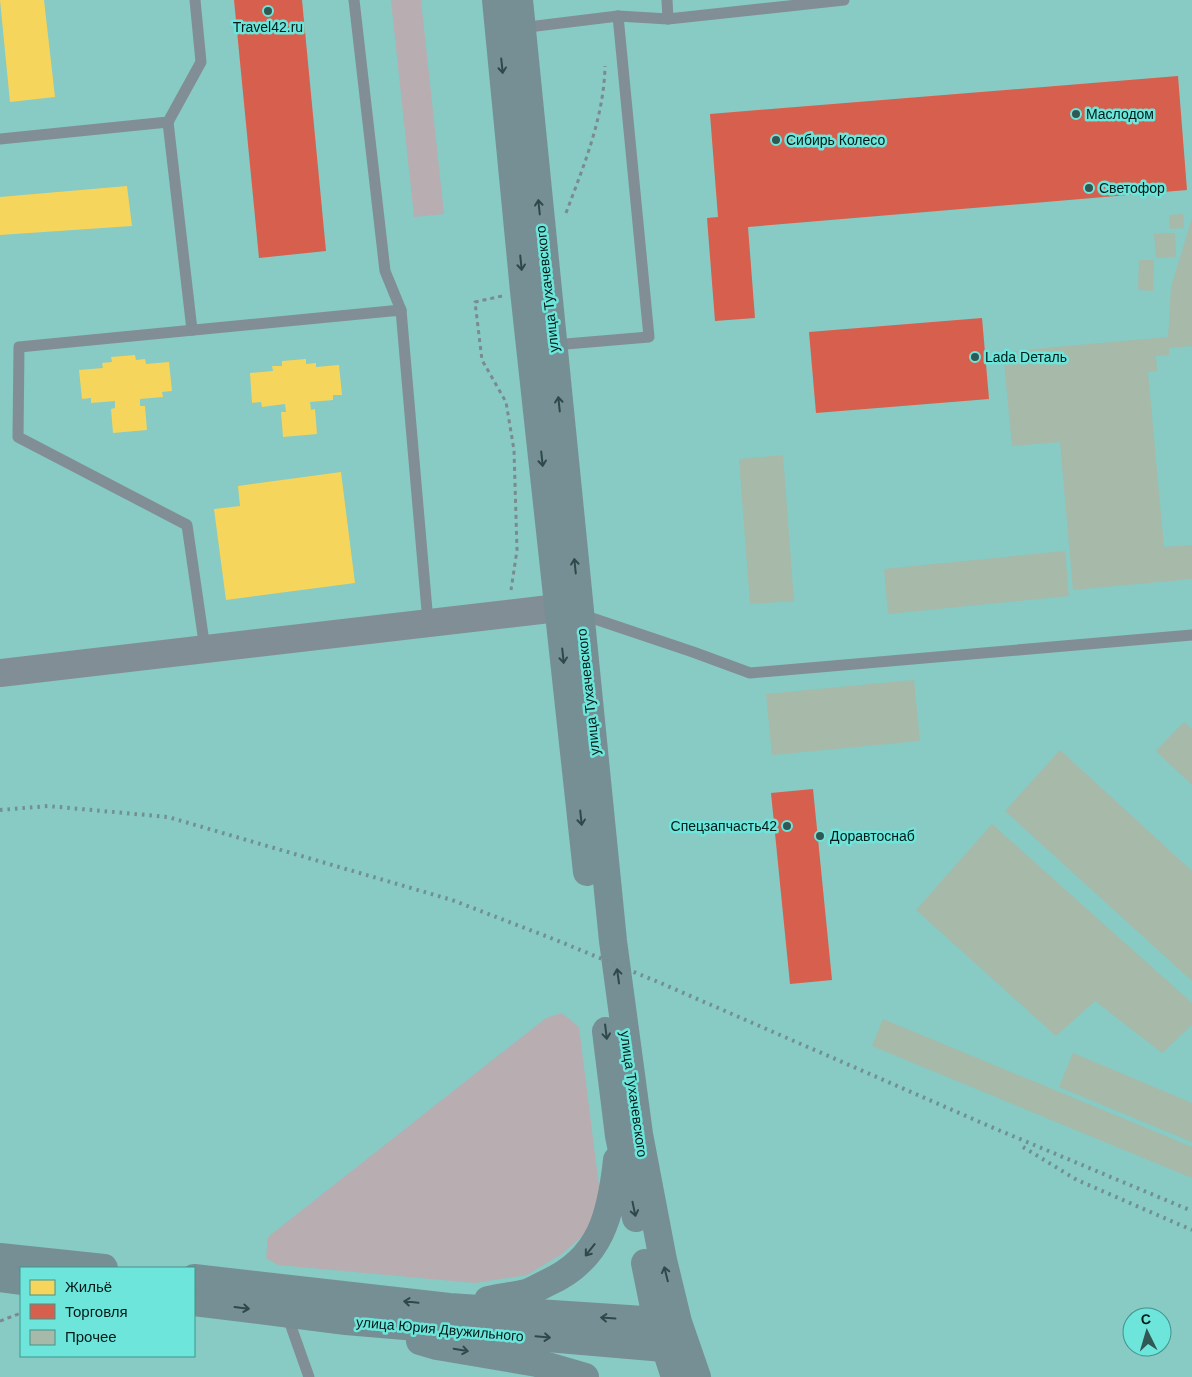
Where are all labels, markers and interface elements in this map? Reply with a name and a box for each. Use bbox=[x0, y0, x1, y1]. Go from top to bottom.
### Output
marker: Travel42.ru bbox=[262, 5, 274, 17]
place label: Travel42.ru bbox=[233, 19, 303, 35]
one-way arrow bbox=[497, 58, 507, 74]
place label: Маслодом bbox=[1086, 106, 1154, 122]
marker: Маслодом bbox=[1070, 108, 1082, 120]
place label: Сибирь Колесо bbox=[786, 132, 885, 148]
marker: Сибирь Колесо bbox=[770, 134, 782, 146]
place label: Светофор bbox=[1099, 180, 1165, 196]
marker: Светофор bbox=[1083, 182, 1095, 194]
one-way arrow bbox=[534, 200, 544, 216]
street label: улица Тухачевского bbox=[532, 225, 562, 353]
one-way arrow bbox=[516, 254, 526, 270]
place label: Lada Dеталь bbox=[985, 349, 1067, 365]
marker: Lada Dеталь bbox=[969, 351, 981, 363]
one-way arrow bbox=[554, 396, 564, 412]
one-way arrow bbox=[537, 451, 547, 467]
one-way arrow bbox=[570, 558, 580, 574]
street label: улица Тухачевского bbox=[573, 628, 603, 756]
one-way arrow bbox=[558, 648, 568, 664]
one-way arrow bbox=[576, 810, 586, 826]
place label: Спецзапчасть42 bbox=[671, 818, 777, 834]
marker: Спецзапчасть42 bbox=[781, 820, 793, 832]
place label: Доравтоснаб bbox=[830, 828, 915, 844]
marker: Доравтоснаб bbox=[814, 830, 826, 842]
one-way arrow bbox=[612, 968, 622, 984]
one-way arrow bbox=[601, 1023, 611, 1039]
street label: улица Тухачевского bbox=[617, 1030, 651, 1158]
one-way arrow bbox=[630, 1201, 639, 1217]
one-way arrow bbox=[585, 1243, 596, 1256]
legend bbox=[20, 1267, 195, 1357]
one-way arrow bbox=[661, 1267, 670, 1283]
text: Жильё bbox=[65, 1278, 112, 1295]
one-way arrow bbox=[404, 1298, 420, 1307]
text: Торговля bbox=[65, 1303, 128, 1320]
one-way arrow bbox=[234, 1303, 250, 1313]
north arrow bbox=[1122, 1307, 1172, 1357]
text: С bbox=[1140, 1311, 1152, 1327]
street label: улица Юрия Двужильного bbox=[356, 1314, 525, 1344]
one-way arrow bbox=[601, 1314, 617, 1323]
text: Прочее bbox=[65, 1328, 117, 1345]
one-way arrow bbox=[535, 1333, 551, 1342]
one-way arrow bbox=[452, 1346, 468, 1356]

